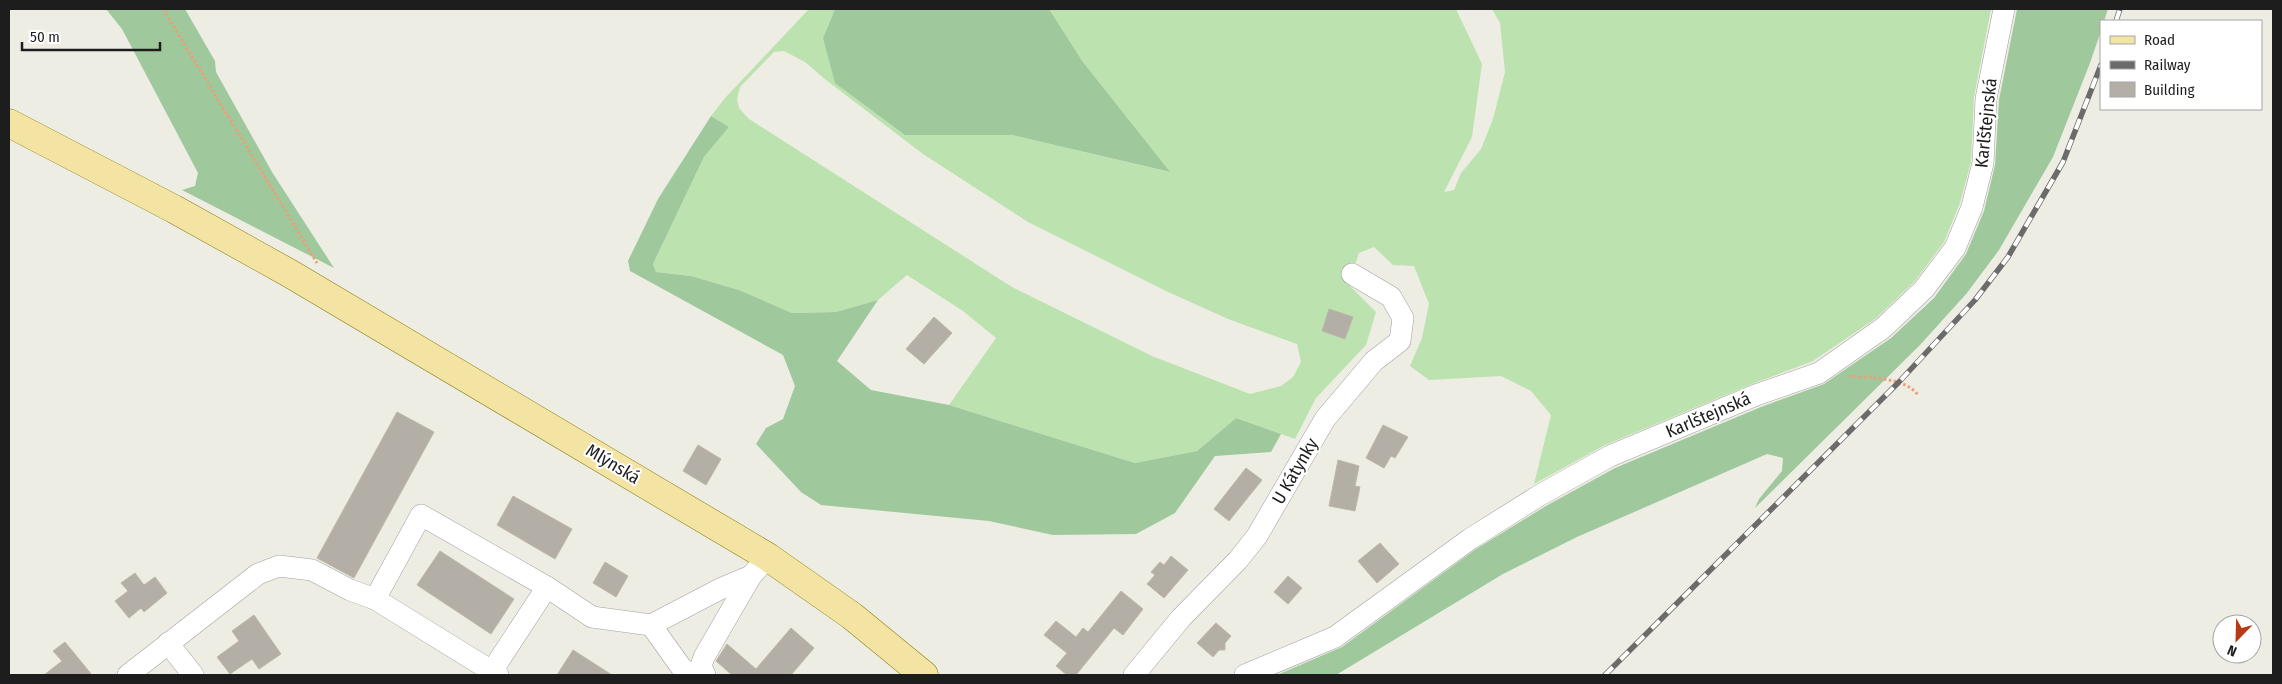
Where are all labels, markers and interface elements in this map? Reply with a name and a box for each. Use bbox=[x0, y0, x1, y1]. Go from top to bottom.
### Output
scale bar bbox=[22, 20, 160, 52]
legend bbox=[2100, 20, 2262, 110]
text: 50 m bbox=[30, 28, 60, 46]
text: Road bbox=[2144, 31, 2175, 49]
text: Railway bbox=[2144, 56, 2191, 74]
street label: Karlštejnská bbox=[1970, 77, 2002, 169]
text: Building bbox=[2144, 81, 2195, 99]
street label: Karlštejnská bbox=[1662, 387, 1754, 443]
street label: U Kátynky bbox=[1267, 434, 1323, 508]
street label: Mlýnská bbox=[582, 439, 644, 489]
north arrow bbox=[2212, 614, 2262, 664]
text: N bbox=[2225, 641, 2239, 660]

